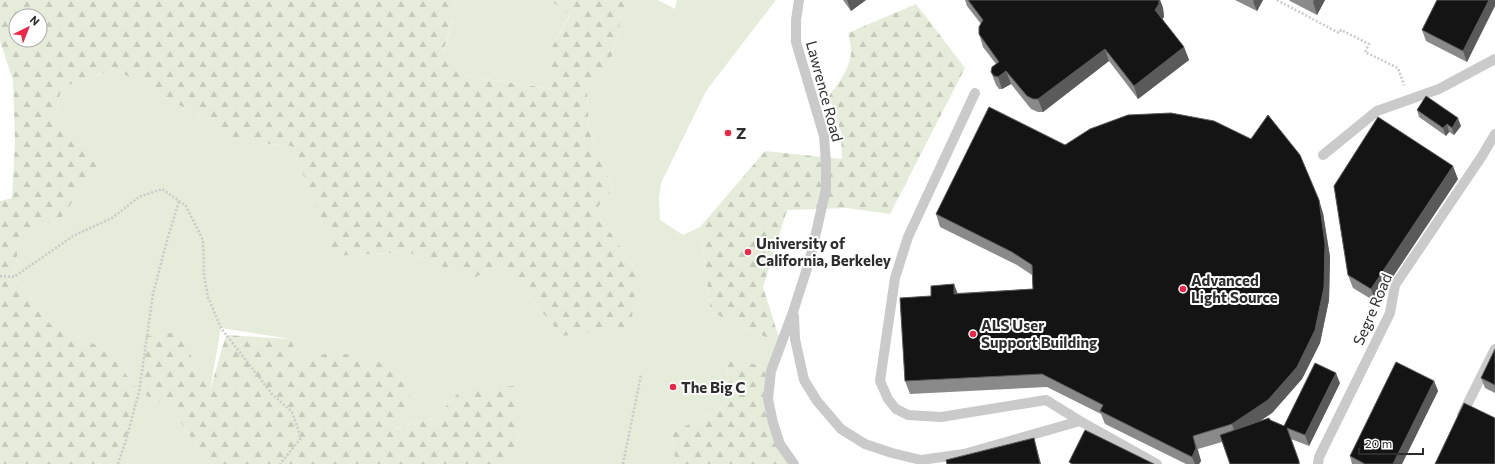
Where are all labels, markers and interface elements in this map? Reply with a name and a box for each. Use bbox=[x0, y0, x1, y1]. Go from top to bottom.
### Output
north arrow bbox=[8, 8, 48, 48]
text: N bbox=[28, 13, 43, 28]
street label: Lawrence Road bbox=[803, 39, 847, 143]
place label: Z bbox=[736, 124, 746, 142]
marker: Z bbox=[723, 128, 733, 138]
place label: University of California, Berkeley bbox=[756, 234, 892, 269]
marker: University of California, Berkeley bbox=[743, 247, 753, 257]
street label: Segre Road bbox=[1349, 270, 1395, 348]
place label: Advanced Light Source bbox=[1191, 271, 1278, 306]
marker: Advanced Light Source bbox=[1178, 284, 1188, 294]
place label: ALS User Support Building bbox=[981, 316, 1097, 351]
marker: ALS User Support Building bbox=[968, 329, 978, 339]
place label: The Big C bbox=[681, 378, 746, 396]
marker: The Big C bbox=[668, 382, 678, 392]
scale bar bbox=[1359, 430, 1423, 456]
text: 20 m bbox=[1365, 436, 1392, 450]

